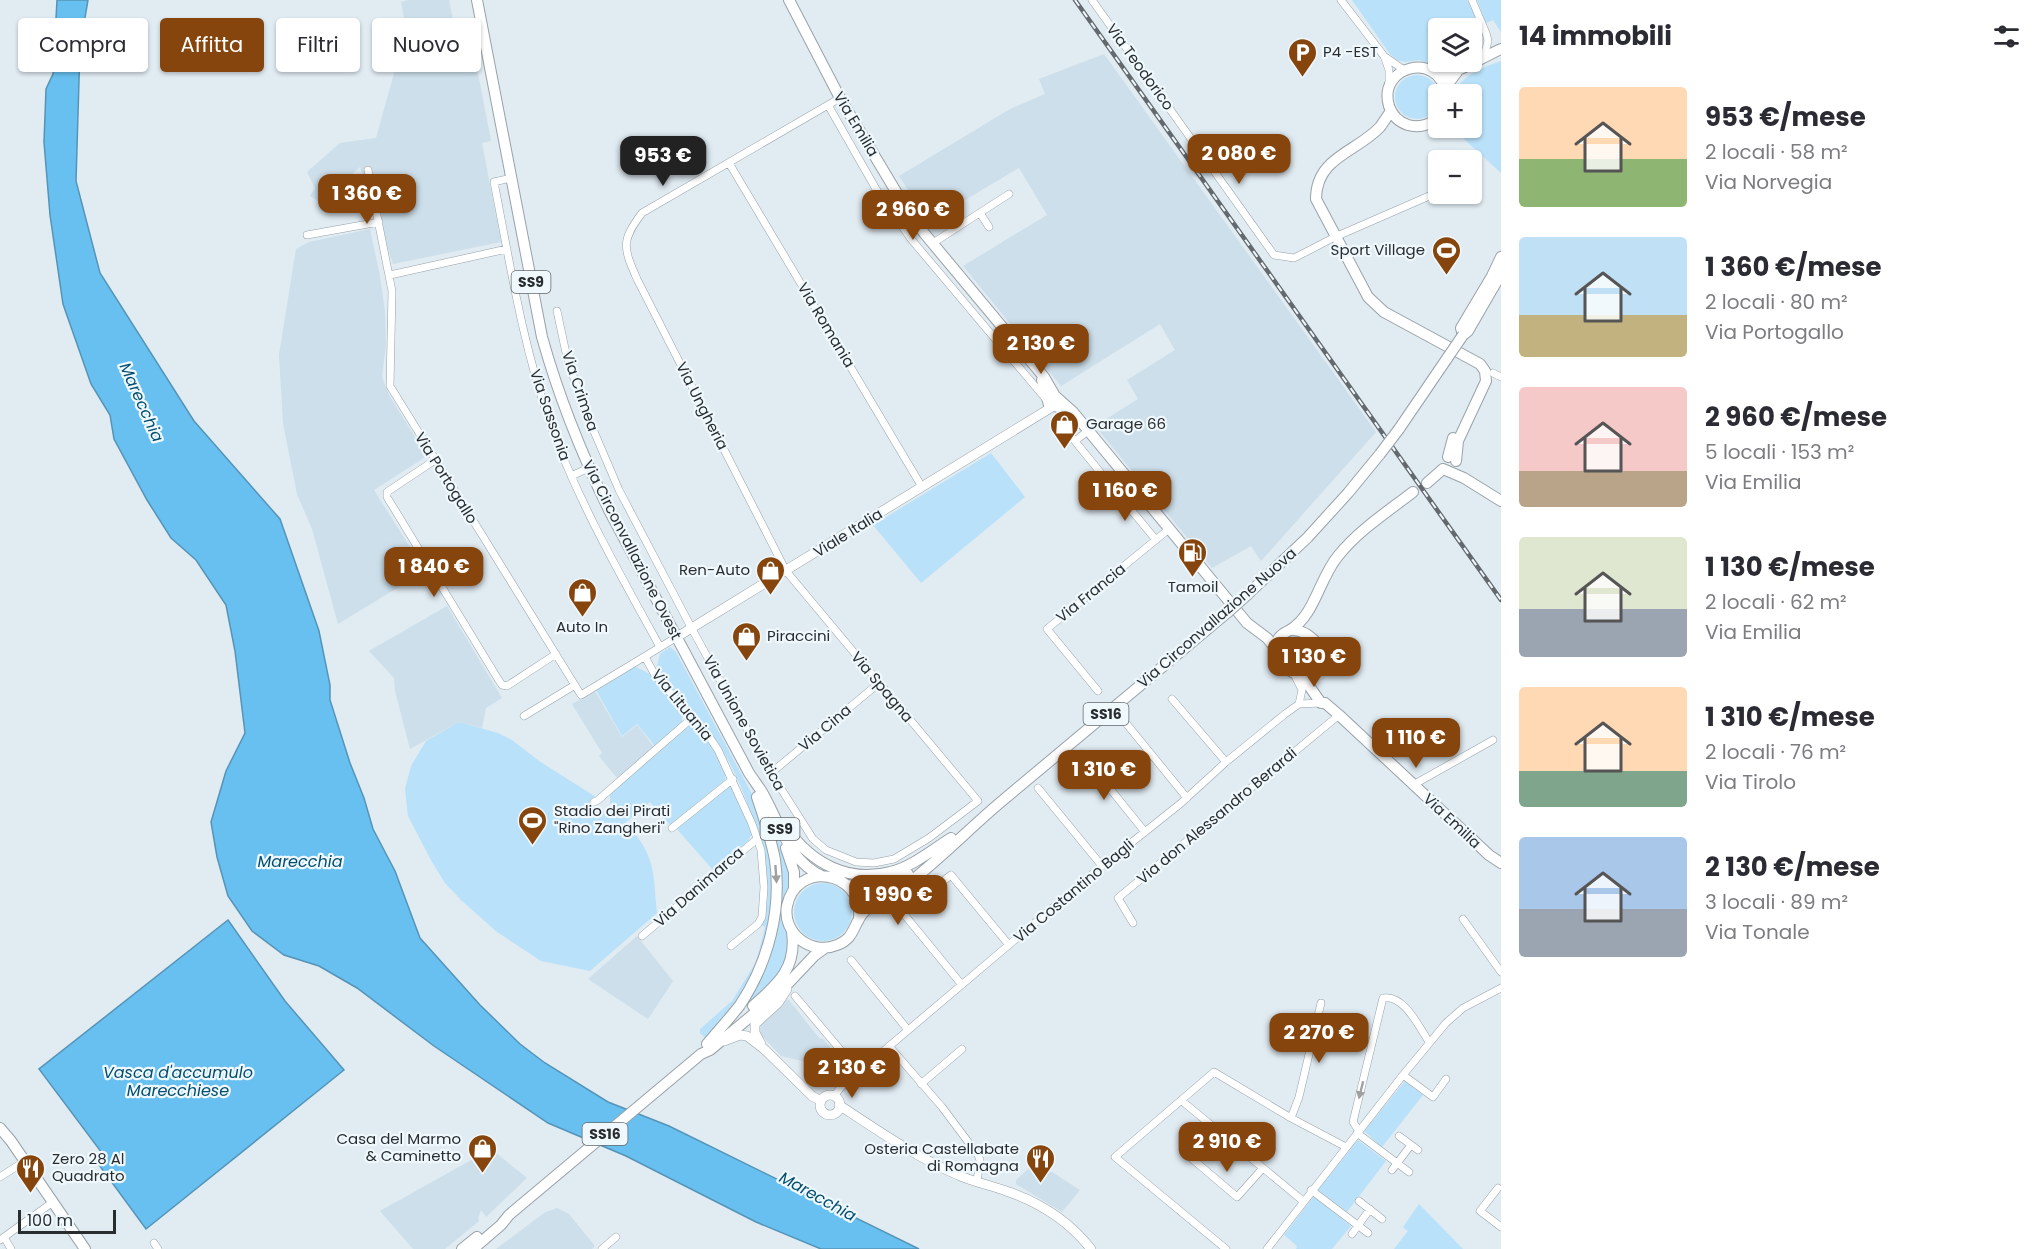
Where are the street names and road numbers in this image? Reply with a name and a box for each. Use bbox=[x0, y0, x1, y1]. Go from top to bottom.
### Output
street label: Via Teodorico bbox=[1102, 19, 1179, 114]
street label: Via Emilia bbox=[829, 87, 884, 160]
road number: SS9 bbox=[512, 271, 550, 293]
street label: Via Romania bbox=[793, 278, 860, 371]
street label: Via Crimea bbox=[557, 348, 604, 434]
street label: Via Ungheria bbox=[671, 358, 734, 453]
street label: Via Sassonia bbox=[525, 366, 576, 463]
street label: Via Portogallo bbox=[410, 428, 483, 527]
street label: Via Circonvallazione Ovest bbox=[578, 456, 687, 643]
street label: Viale Italia bbox=[809, 503, 886, 562]
street label: Via Circonvallazione Nuova bbox=[1133, 543, 1301, 693]
street label: Via Francia bbox=[1052, 558, 1130, 627]
street label: Via Spagna bbox=[846, 647, 918, 727]
street label: Via Unione Sovietica bbox=[698, 651, 790, 794]
street label: Via Lituania bbox=[647, 664, 718, 745]
street label: Via Cina bbox=[794, 699, 856, 756]
road number: SS16 bbox=[1084, 703, 1128, 725]
street label: Via don Alessandro Berardi bbox=[1132, 742, 1301, 889]
street label: Via Emilia bbox=[1419, 788, 1486, 853]
road number: SS9 bbox=[760, 818, 800, 840]
street label: Via Costantino Bagli bbox=[1009, 834, 1138, 947]
street label: Via Danimarca bbox=[649, 842, 748, 931]
road number: SS16 bbox=[582, 1123, 628, 1145]

